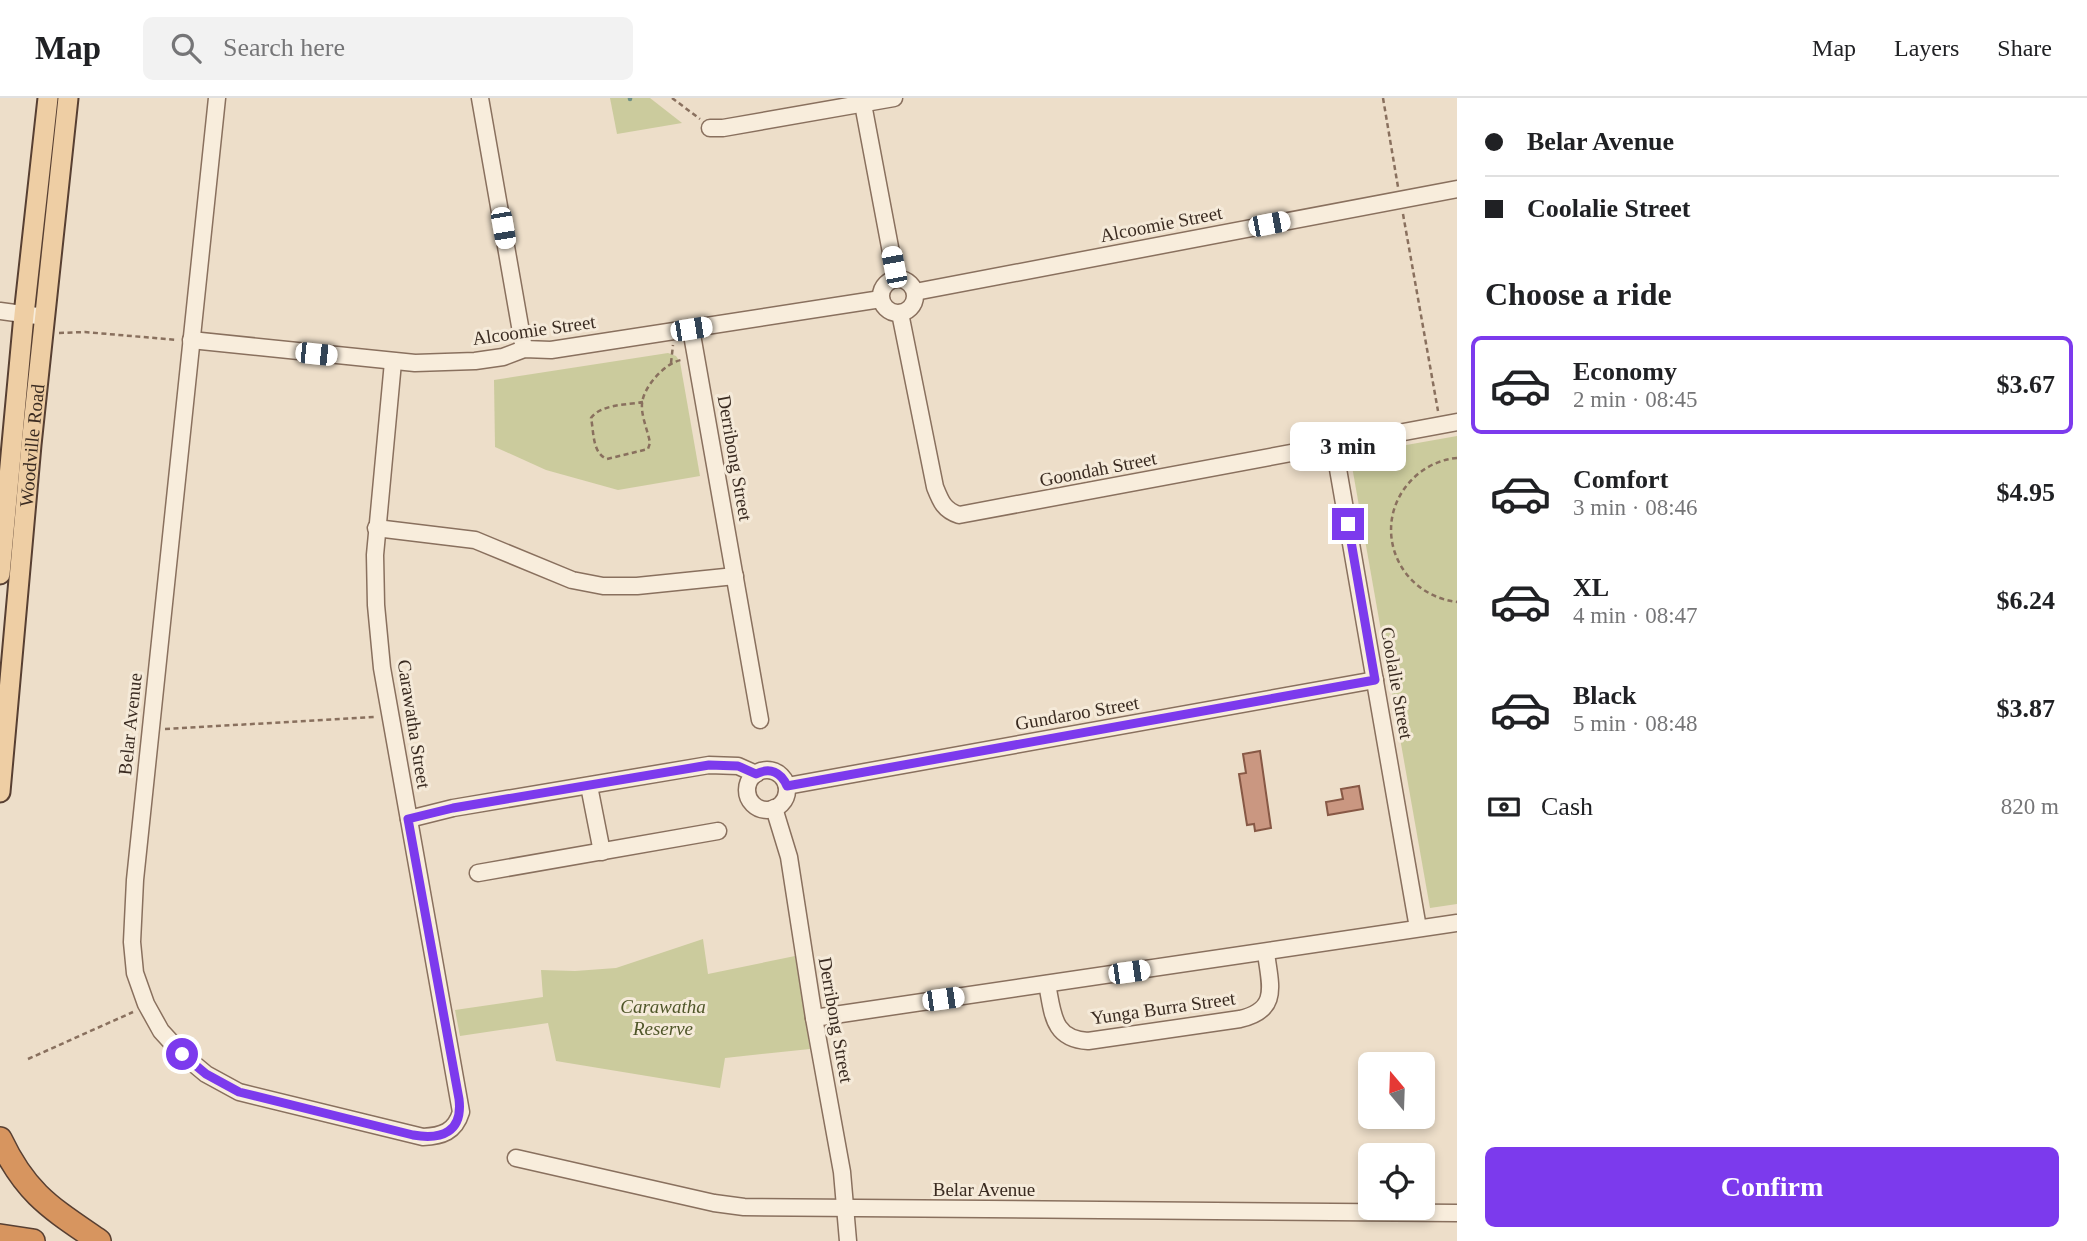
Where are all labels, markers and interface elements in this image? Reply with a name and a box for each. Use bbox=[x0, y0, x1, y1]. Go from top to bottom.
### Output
search box bbox=[143, 17, 633, 80]
icon: search bbox=[167, 29, 205, 67]
text: Map bbox=[35, 30, 101, 66]
text: Search here bbox=[223, 33, 345, 62]
text: Map bbox=[1812, 35, 1856, 61]
text: Layers bbox=[1894, 35, 1959, 61]
text: Share bbox=[1997, 35, 2052, 61]
text: Belar Avenue bbox=[1527, 127, 1674, 156]
text: Coolalie Street bbox=[1527, 194, 1690, 223]
street label: Alcoomie Street bbox=[1098, 202, 1225, 246]
car bbox=[490, 205, 517, 251]
car bbox=[1247, 210, 1292, 238]
car bbox=[880, 244, 909, 290]
text: Choose a ride bbox=[1485, 276, 1672, 312]
street label: Alcoomie Street bbox=[471, 311, 598, 349]
car bbox=[669, 315, 714, 343]
car bbox=[295, 341, 338, 367]
icon: car bbox=[1489, 354, 1552, 417]
text: Economy bbox=[1573, 357, 1677, 386]
text: $3.67 bbox=[1997, 370, 2055, 399]
street label: Woodville Road bbox=[15, 382, 48, 508]
text: 2 min · 08:45 bbox=[1573, 387, 1698, 412]
street label: Derribong Street bbox=[714, 394, 757, 523]
callout: 3 min bbox=[1290, 422, 1406, 472]
text: 3 min bbox=[1320, 434, 1376, 459]
street label: Goondah Street bbox=[1038, 447, 1159, 491]
icon: car bbox=[1489, 462, 1552, 525]
text: Comfort bbox=[1573, 465, 1668, 494]
text: $4.95 bbox=[1997, 478, 2055, 507]
text: 3 min · 08:46 bbox=[1573, 495, 1698, 520]
route end bbox=[1332, 508, 1364, 540]
icon: car bbox=[1489, 570, 1552, 633]
text: XL bbox=[1573, 573, 1609, 602]
text: $6.24 bbox=[1997, 586, 2055, 615]
text: 4 min · 08:47 bbox=[1573, 603, 1698, 628]
street label: Coolalie Street bbox=[1377, 625, 1417, 741]
street label: Carawatha Street bbox=[393, 658, 435, 791]
street label: Belar Avenue bbox=[114, 672, 146, 776]
icon: car bbox=[1489, 678, 1552, 741]
text: Black bbox=[1573, 681, 1637, 710]
street label: Gundaroo Street bbox=[1014, 692, 1141, 734]
text: $3.87 bbox=[1997, 694, 2055, 723]
text: 5 min · 08:48 bbox=[1573, 711, 1698, 736]
icon: cash bbox=[1485, 788, 1523, 826]
text: Cash bbox=[1541, 792, 1593, 821]
text: 820 m bbox=[2001, 794, 2059, 819]
street label: Derribong Street bbox=[815, 956, 858, 1085]
car bbox=[1107, 959, 1152, 985]
car bbox=[921, 986, 966, 1012]
street label: Yunga Burra Street bbox=[1089, 987, 1237, 1029]
park label: Carawatha Reserve bbox=[620, 996, 706, 1039]
route start bbox=[166, 1038, 198, 1070]
north arrow bbox=[1358, 1052, 1435, 1129]
map controls bbox=[1358, 1052, 1435, 1220]
button: locate bbox=[1358, 1143, 1435, 1220]
button: Confirm bbox=[1485, 1147, 2059, 1227]
street label: Belar Avenue bbox=[933, 1179, 1035, 1200]

